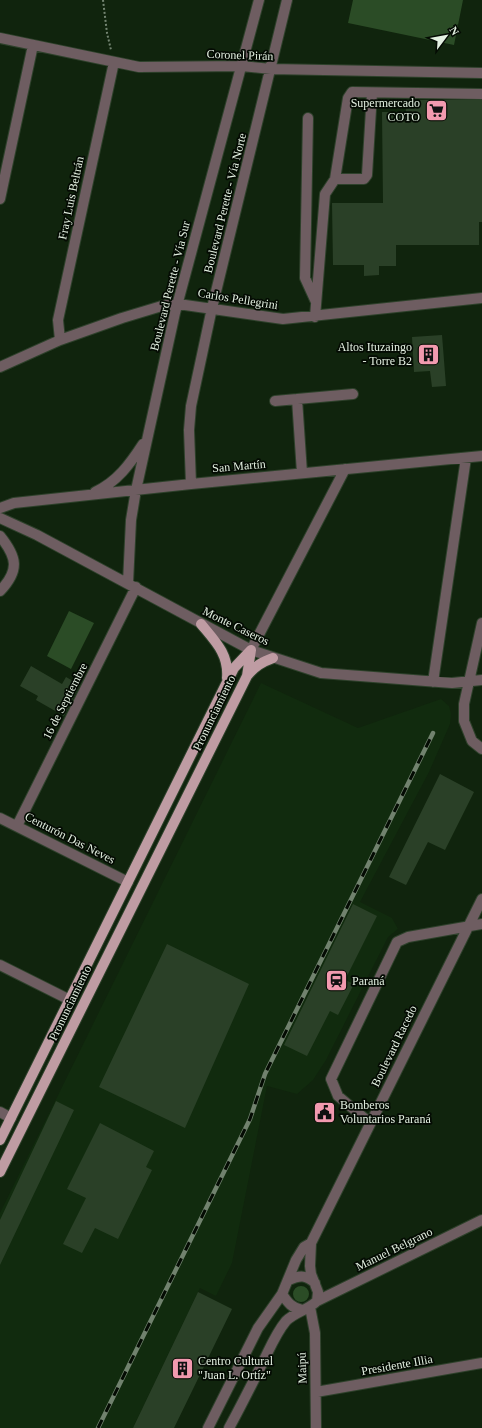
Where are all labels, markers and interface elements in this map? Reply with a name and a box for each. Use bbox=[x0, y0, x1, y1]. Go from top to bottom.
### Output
north arrow bbox=[426, 16, 466, 56]
text: N bbox=[447, 24, 462, 37]
street label: Coronel Pirán bbox=[206, 47, 274, 63]
place label: Supermercado COTO bbox=[351, 96, 420, 124]
supermarket icon: Supermercado COTO bbox=[423, 97, 449, 123]
street label: Boulevard Perette - Vía Norte bbox=[201, 132, 249, 274]
street label: Fray Luis Beltrán bbox=[55, 155, 87, 241]
street label: Boulevard Perette - Vía Sur bbox=[147, 220, 193, 352]
street label: Carlos Pellegrini bbox=[197, 286, 280, 312]
place label: Altos Ituzaingo - Torre B2 bbox=[338, 340, 412, 368]
building icon: Altos Ituzaingo - Torre B2 bbox=[415, 341, 441, 367]
street label: San Martín bbox=[212, 457, 266, 475]
street label: Monte Caseros bbox=[200, 604, 272, 648]
street label: 16 de Septiembre bbox=[40, 660, 90, 742]
street label: Pronunciamiento bbox=[190, 673, 238, 753]
street label: Centurón Das Neves bbox=[23, 809, 118, 867]
street label: Pronunciamiento bbox=[46, 963, 94, 1043]
station icon: Paraná bbox=[324, 968, 350, 994]
place label: Paraná bbox=[352, 974, 385, 988]
street label: Boulevard Racedo bbox=[368, 1003, 420, 1089]
place label: Bomberos Voluntarios Paraná bbox=[340, 1098, 431, 1126]
public building icon: Bomberos Voluntarios Paraná bbox=[312, 1099, 338, 1125]
street label: Manuel Belgrano bbox=[353, 1224, 435, 1274]
street label: Maipú bbox=[294, 1352, 310, 1384]
street label: Presidente Illia bbox=[360, 1352, 434, 1378]
place label: Centro Cultural "Juan L. Ortíz" bbox=[198, 1354, 274, 1382]
building icon: Centro Cultural "Juan L. Ortíz" bbox=[169, 1355, 195, 1381]

